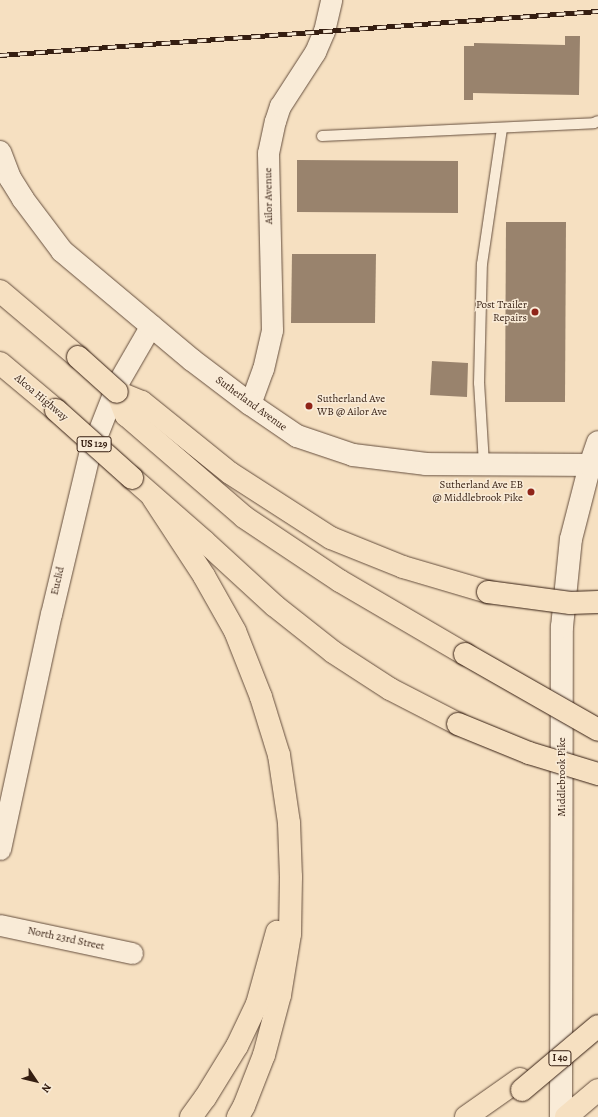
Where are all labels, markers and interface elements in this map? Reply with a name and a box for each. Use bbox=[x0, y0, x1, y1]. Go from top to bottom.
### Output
street label: Ailor Avenue bbox=[262, 168, 276, 224]
place label: Post Trailer Repairs bbox=[476, 299, 527, 325]
marker: Post Trailer Repairs bbox=[530, 307, 540, 317]
street label: Alcoa Highway bbox=[11, 372, 71, 424]
street label: Sutherland Avenue bbox=[213, 374, 289, 434]
place label: Sutherland Ave WB @ Ailor Ave bbox=[317, 393, 387, 419]
marker: Sutherland Ave WB @ Ailor Ave bbox=[304, 401, 314, 411]
road number: US 129 bbox=[76, 436, 112, 452]
place label: Sutherland Ave EB @ Middlebrook Pike bbox=[432, 479, 523, 505]
marker: Sutherland Ave EB @ Middlebrook Pike bbox=[526, 487, 536, 497]
street label: Euclid bbox=[48, 566, 68, 596]
street label: Middlebrook Pike bbox=[555, 737, 569, 817]
street label: North 23rd Street bbox=[26, 924, 106, 954]
road number: I 40 bbox=[548, 1050, 572, 1066]
north arrow bbox=[16, 1061, 56, 1101]
text: N bbox=[38, 1081, 55, 1096]

